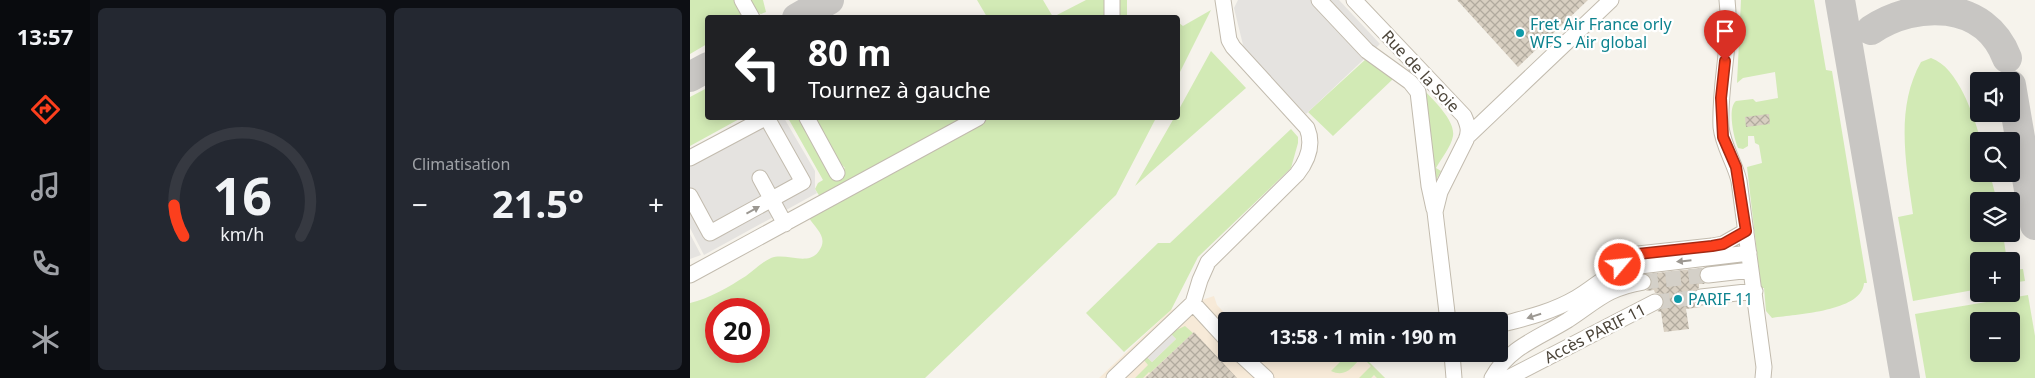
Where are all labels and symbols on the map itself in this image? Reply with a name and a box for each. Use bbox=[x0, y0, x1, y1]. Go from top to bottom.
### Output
pin bbox=[1704, 10, 1746, 61]
place label: Fret Air France orly WFS - Air global bbox=[1530, 13, 1672, 53]
street label: Rue de la Soie bbox=[1377, 25, 1465, 117]
marker: Fret Air France orly WFS - Air global bbox=[1514, 27, 1526, 39]
one-way arrow bbox=[745, 206, 760, 214]
position arrow bbox=[1593, 238, 1645, 290]
one-way arrow bbox=[1675, 257, 1691, 265]
place label: PARIF 11 bbox=[1688, 288, 1753, 310]
marker: PARIF 11 bbox=[1672, 293, 1684, 305]
speed limit sign: 20 bbox=[705, 298, 770, 363]
street label: Accès PARIF 11 bbox=[1540, 298, 1650, 368]
one-way arrow bbox=[1526, 312, 1541, 320]

